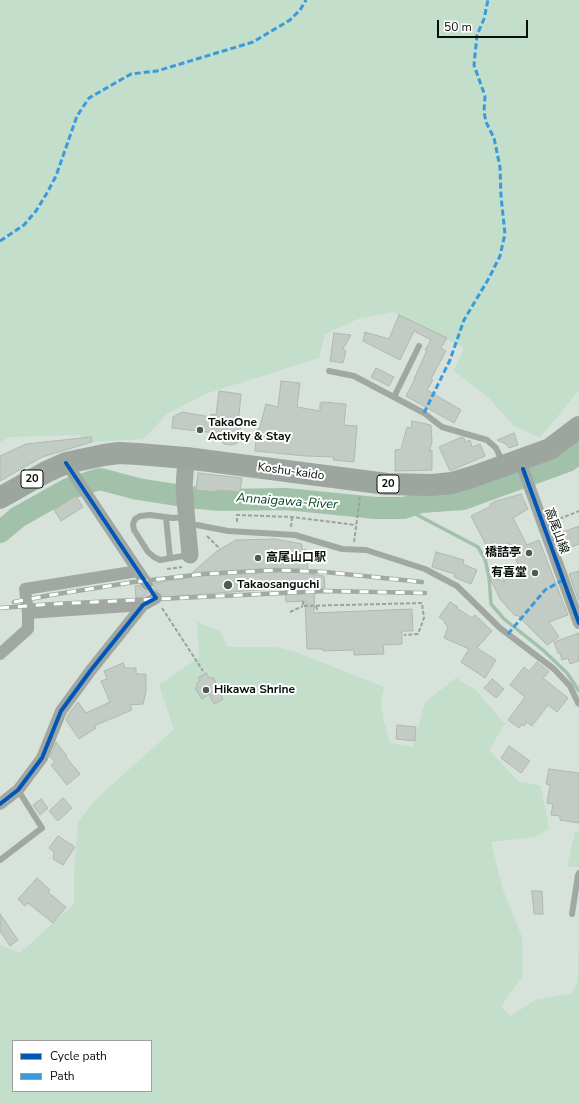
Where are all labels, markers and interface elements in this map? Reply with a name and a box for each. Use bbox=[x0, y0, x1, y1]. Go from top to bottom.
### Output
scale bar bbox=[439, 12, 530, 38]
text: 50 m bbox=[444, 19, 472, 35]
place label: TakaOne Activity & Stay bbox=[208, 416, 291, 444]
marker: TakaOne Activity & Stay bbox=[195, 425, 205, 435]
street label: Koshu-kaido bbox=[257, 460, 325, 484]
road number: 20 bbox=[21, 470, 43, 488]
road number: 20 bbox=[377, 475, 399, 493]
water label: Annaigawa-River bbox=[236, 491, 338, 513]
street label: 高尾山線 bbox=[541, 506, 571, 556]
place label: 橋詰亭 bbox=[485, 546, 521, 560]
marker: 橋詰亭 bbox=[524, 548, 534, 558]
place label: 高尾山口駅 bbox=[266, 551, 326, 565]
marker: 高尾山口駅 bbox=[253, 553, 263, 563]
place label: 有喜堂 bbox=[491, 566, 527, 580]
marker: 有喜堂 bbox=[530, 568, 540, 578]
place label: Takaosanguchi bbox=[237, 578, 319, 592]
marker: Takaosanguchi bbox=[222, 579, 234, 591]
place label: Hikawa Shrine bbox=[214, 683, 295, 697]
marker: Hikawa Shrine bbox=[201, 685, 211, 695]
legend bbox=[12, 1040, 152, 1092]
text: Cycle path bbox=[50, 1048, 107, 1064]
text: Path bbox=[50, 1068, 75, 1084]

